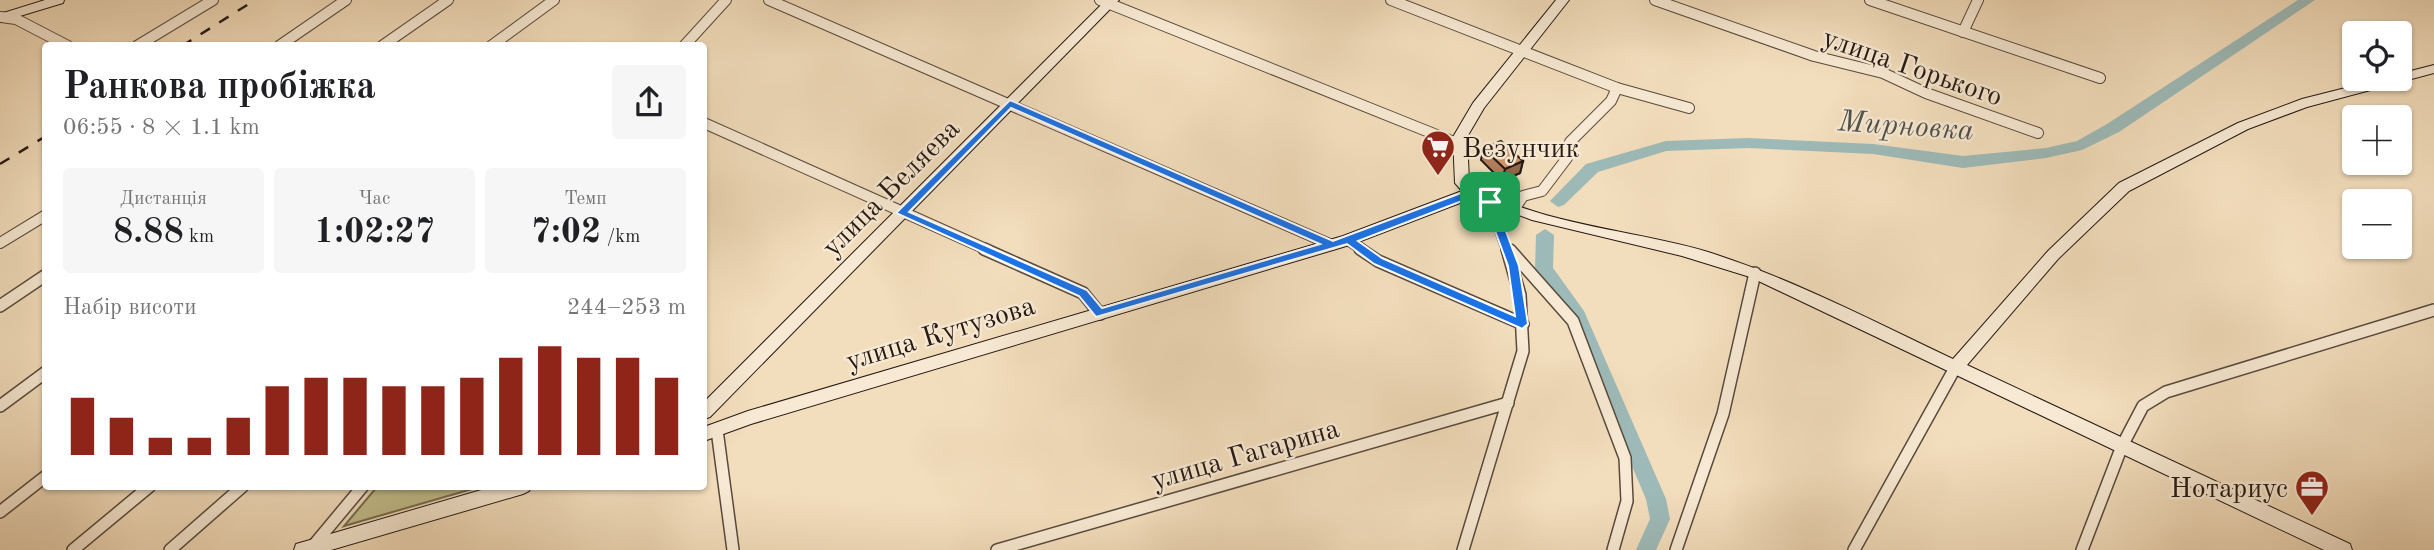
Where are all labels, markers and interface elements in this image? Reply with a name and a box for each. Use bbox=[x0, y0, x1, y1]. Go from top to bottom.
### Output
map controls bbox=[2342, 21, 2412, 259]
button: locate bbox=[2342, 21, 2412, 91]
street label: улица Горького bbox=[1818, 25, 2006, 113]
button: share bbox=[612, 65, 686, 139]
text: Ранкова пробіжка bbox=[63, 69, 376, 107]
button: + bbox=[2342, 105, 2412, 175]
water label: Мирновка bbox=[1836, 107, 1975, 147]
street label: улица Беляева bbox=[818, 115, 966, 263]
text: 06:55 · 8 × 1.1 km bbox=[63, 116, 260, 139]
supermarket icon: Везунчик bbox=[1419, 128, 1457, 177]
place label: Везунчик bbox=[1462, 136, 1580, 164]
pin bbox=[1460, 172, 1520, 232]
icon: arrive bbox=[1471, 183, 1509, 221]
button: − bbox=[2342, 189, 2412, 259]
text: Дистанція bbox=[120, 190, 207, 209]
text: Час bbox=[359, 190, 390, 209]
text: Темп bbox=[564, 190, 607, 209]
text: 8.88 bbox=[113, 215, 184, 250]
text: 1:02:27 bbox=[314, 215, 435, 250]
text: 7:02 bbox=[531, 215, 601, 250]
text: km bbox=[184, 228, 214, 247]
text: /km bbox=[601, 228, 640, 247]
street label: улица Кутузова bbox=[843, 293, 1039, 377]
text: Набір висоти bbox=[63, 296, 197, 319]
text: 244–253 m bbox=[567, 296, 686, 319]
street label: улица Гагарина bbox=[1149, 416, 1343, 496]
office icon: Нотариус bbox=[2293, 468, 2331, 517]
place label: Нотариус bbox=[2170, 476, 2288, 504]

